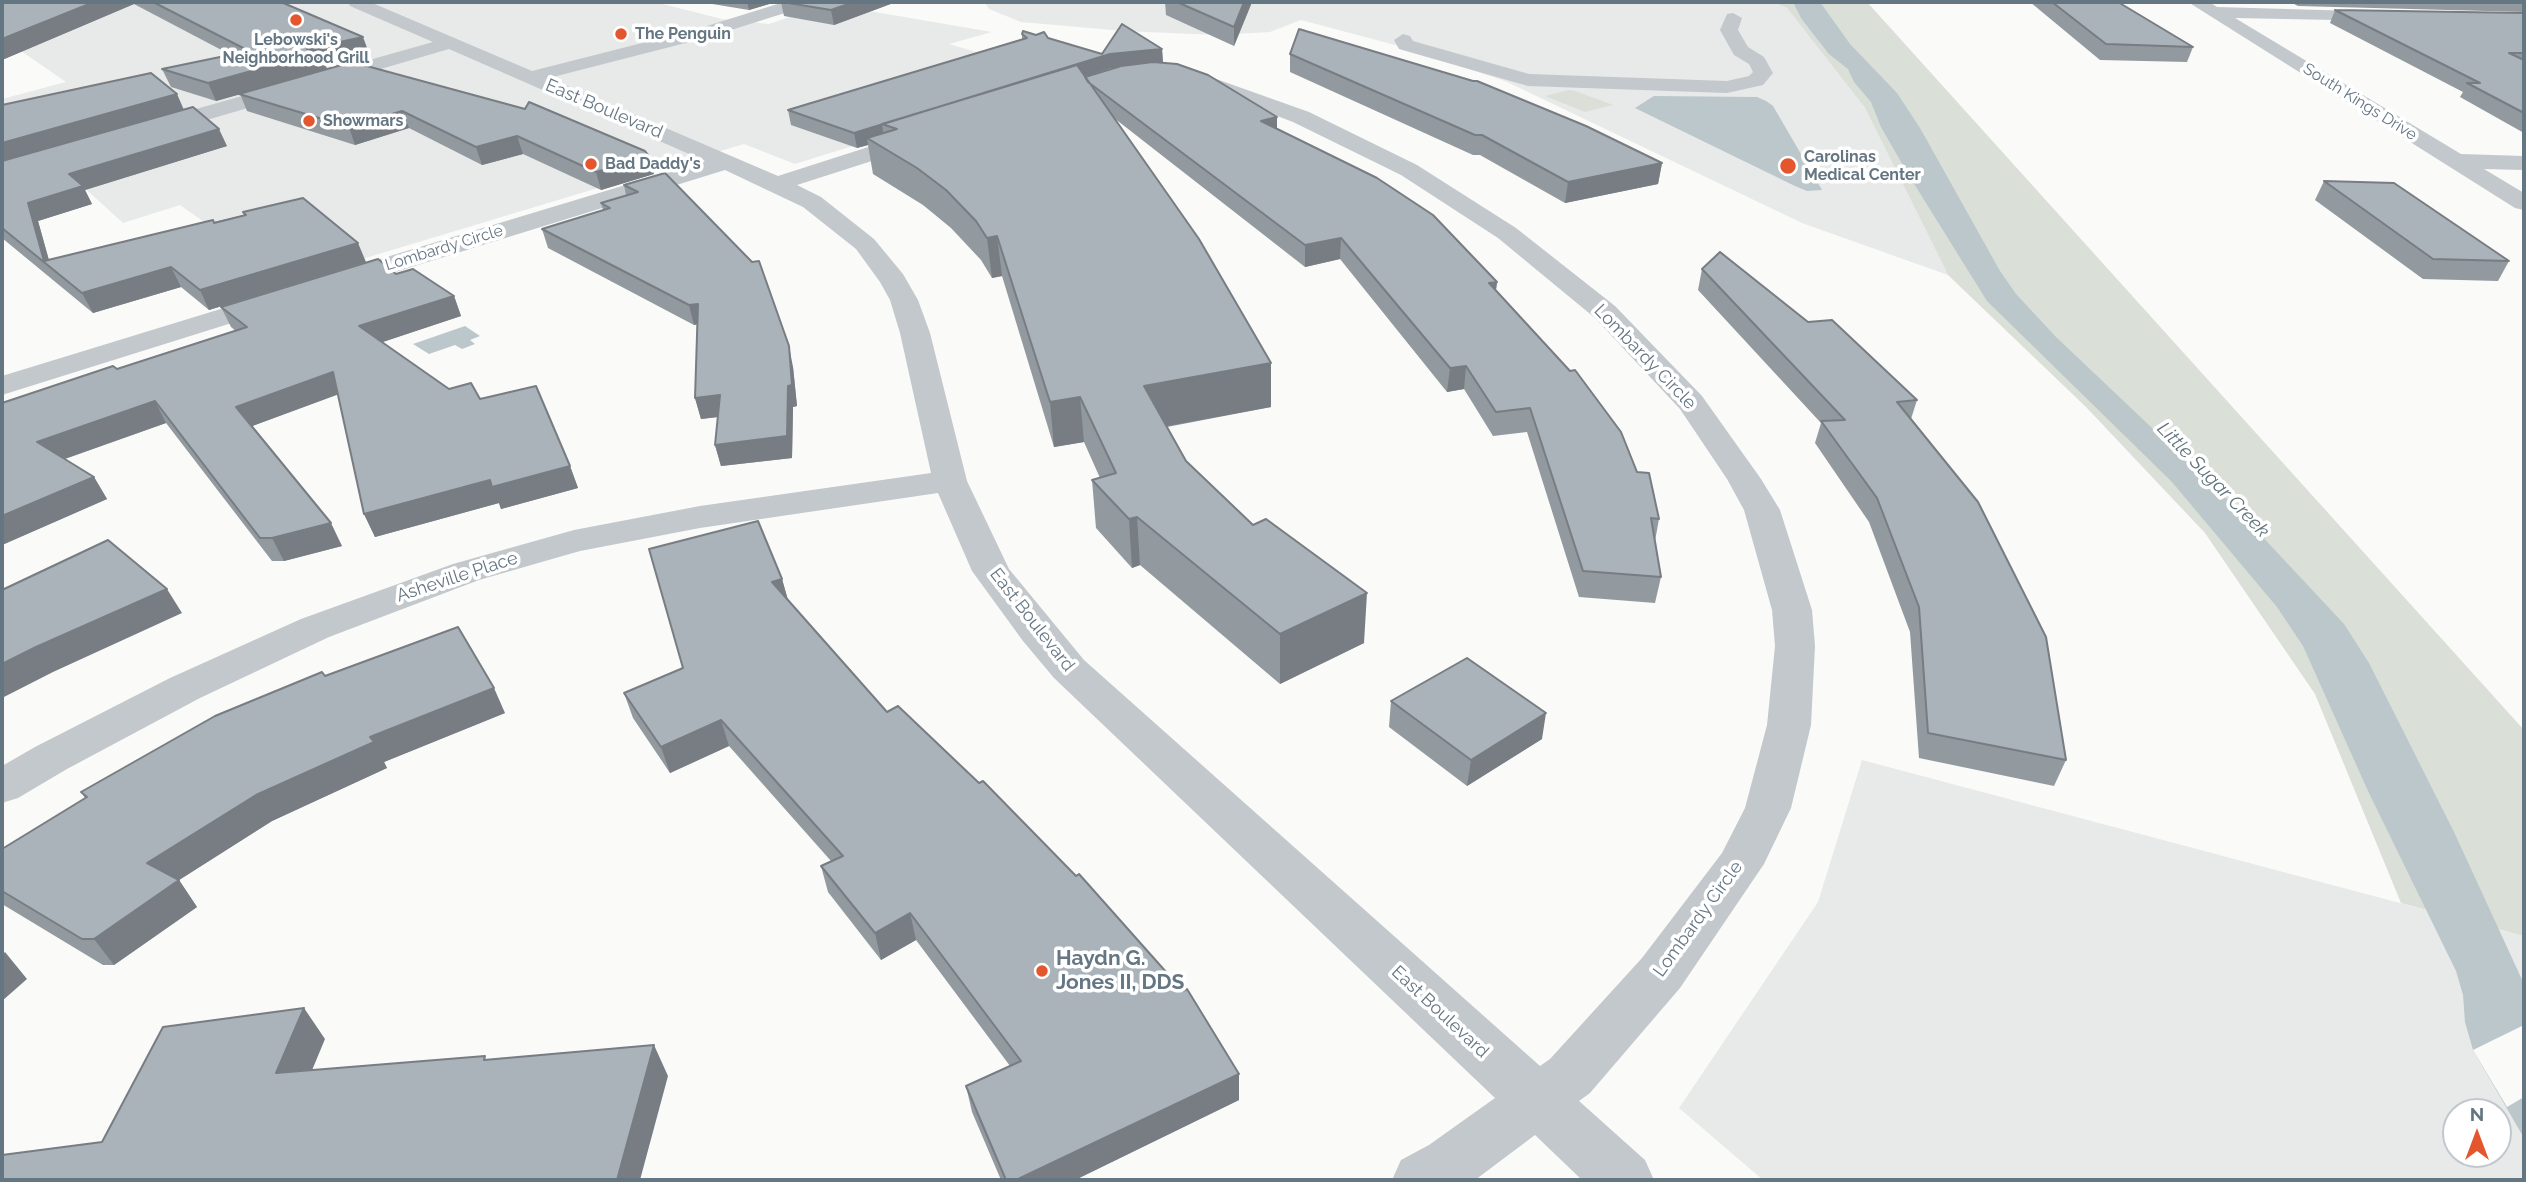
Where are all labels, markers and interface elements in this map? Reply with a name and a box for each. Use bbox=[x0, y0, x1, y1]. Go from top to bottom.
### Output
marker: Lebowski's Neighborhood Grill bbox=[288, 12, 304, 28]
place label: The Penguin bbox=[635, 24, 731, 44]
marker: The Penguin bbox=[613, 26, 629, 42]
place label: Lebowski's Neighborhood Grill bbox=[223, 30, 369, 68]
street label: South Kings Drive bbox=[2300, 59, 2420, 145]
street label: East Boulevard bbox=[542, 75, 666, 143]
place label: Showmars bbox=[323, 111, 403, 131]
marker: Showmars bbox=[301, 113, 317, 129]
place label: Carolinas Medical Center bbox=[1804, 147, 1921, 185]
place label: Bad Daddy's bbox=[605, 154, 701, 174]
marker: Bad Daddy's bbox=[583, 156, 599, 172]
marker: Carolinas Medical Center bbox=[1778, 156, 1798, 176]
street label: Lombardy Circle bbox=[383, 221, 505, 275]
street label: Lombardy Circle bbox=[1589, 300, 1701, 414]
water label: Little Sugar Creek bbox=[2152, 418, 2274, 542]
street label: Asheville Place bbox=[394, 547, 520, 607]
street label: East Boulevard bbox=[985, 564, 1079, 676]
street label: Lombardy Circle bbox=[1649, 857, 1747, 981]
place label: Haydn G. Jones II, DDS bbox=[1056, 946, 1184, 996]
street label: East Boulevard bbox=[1387, 961, 1493, 1063]
marker: Haydn G. Jones II, DDS bbox=[1034, 963, 1050, 979]
north arrow bbox=[2442, 1098, 2512, 1168]
text: N bbox=[2470, 1103, 2484, 1125]

